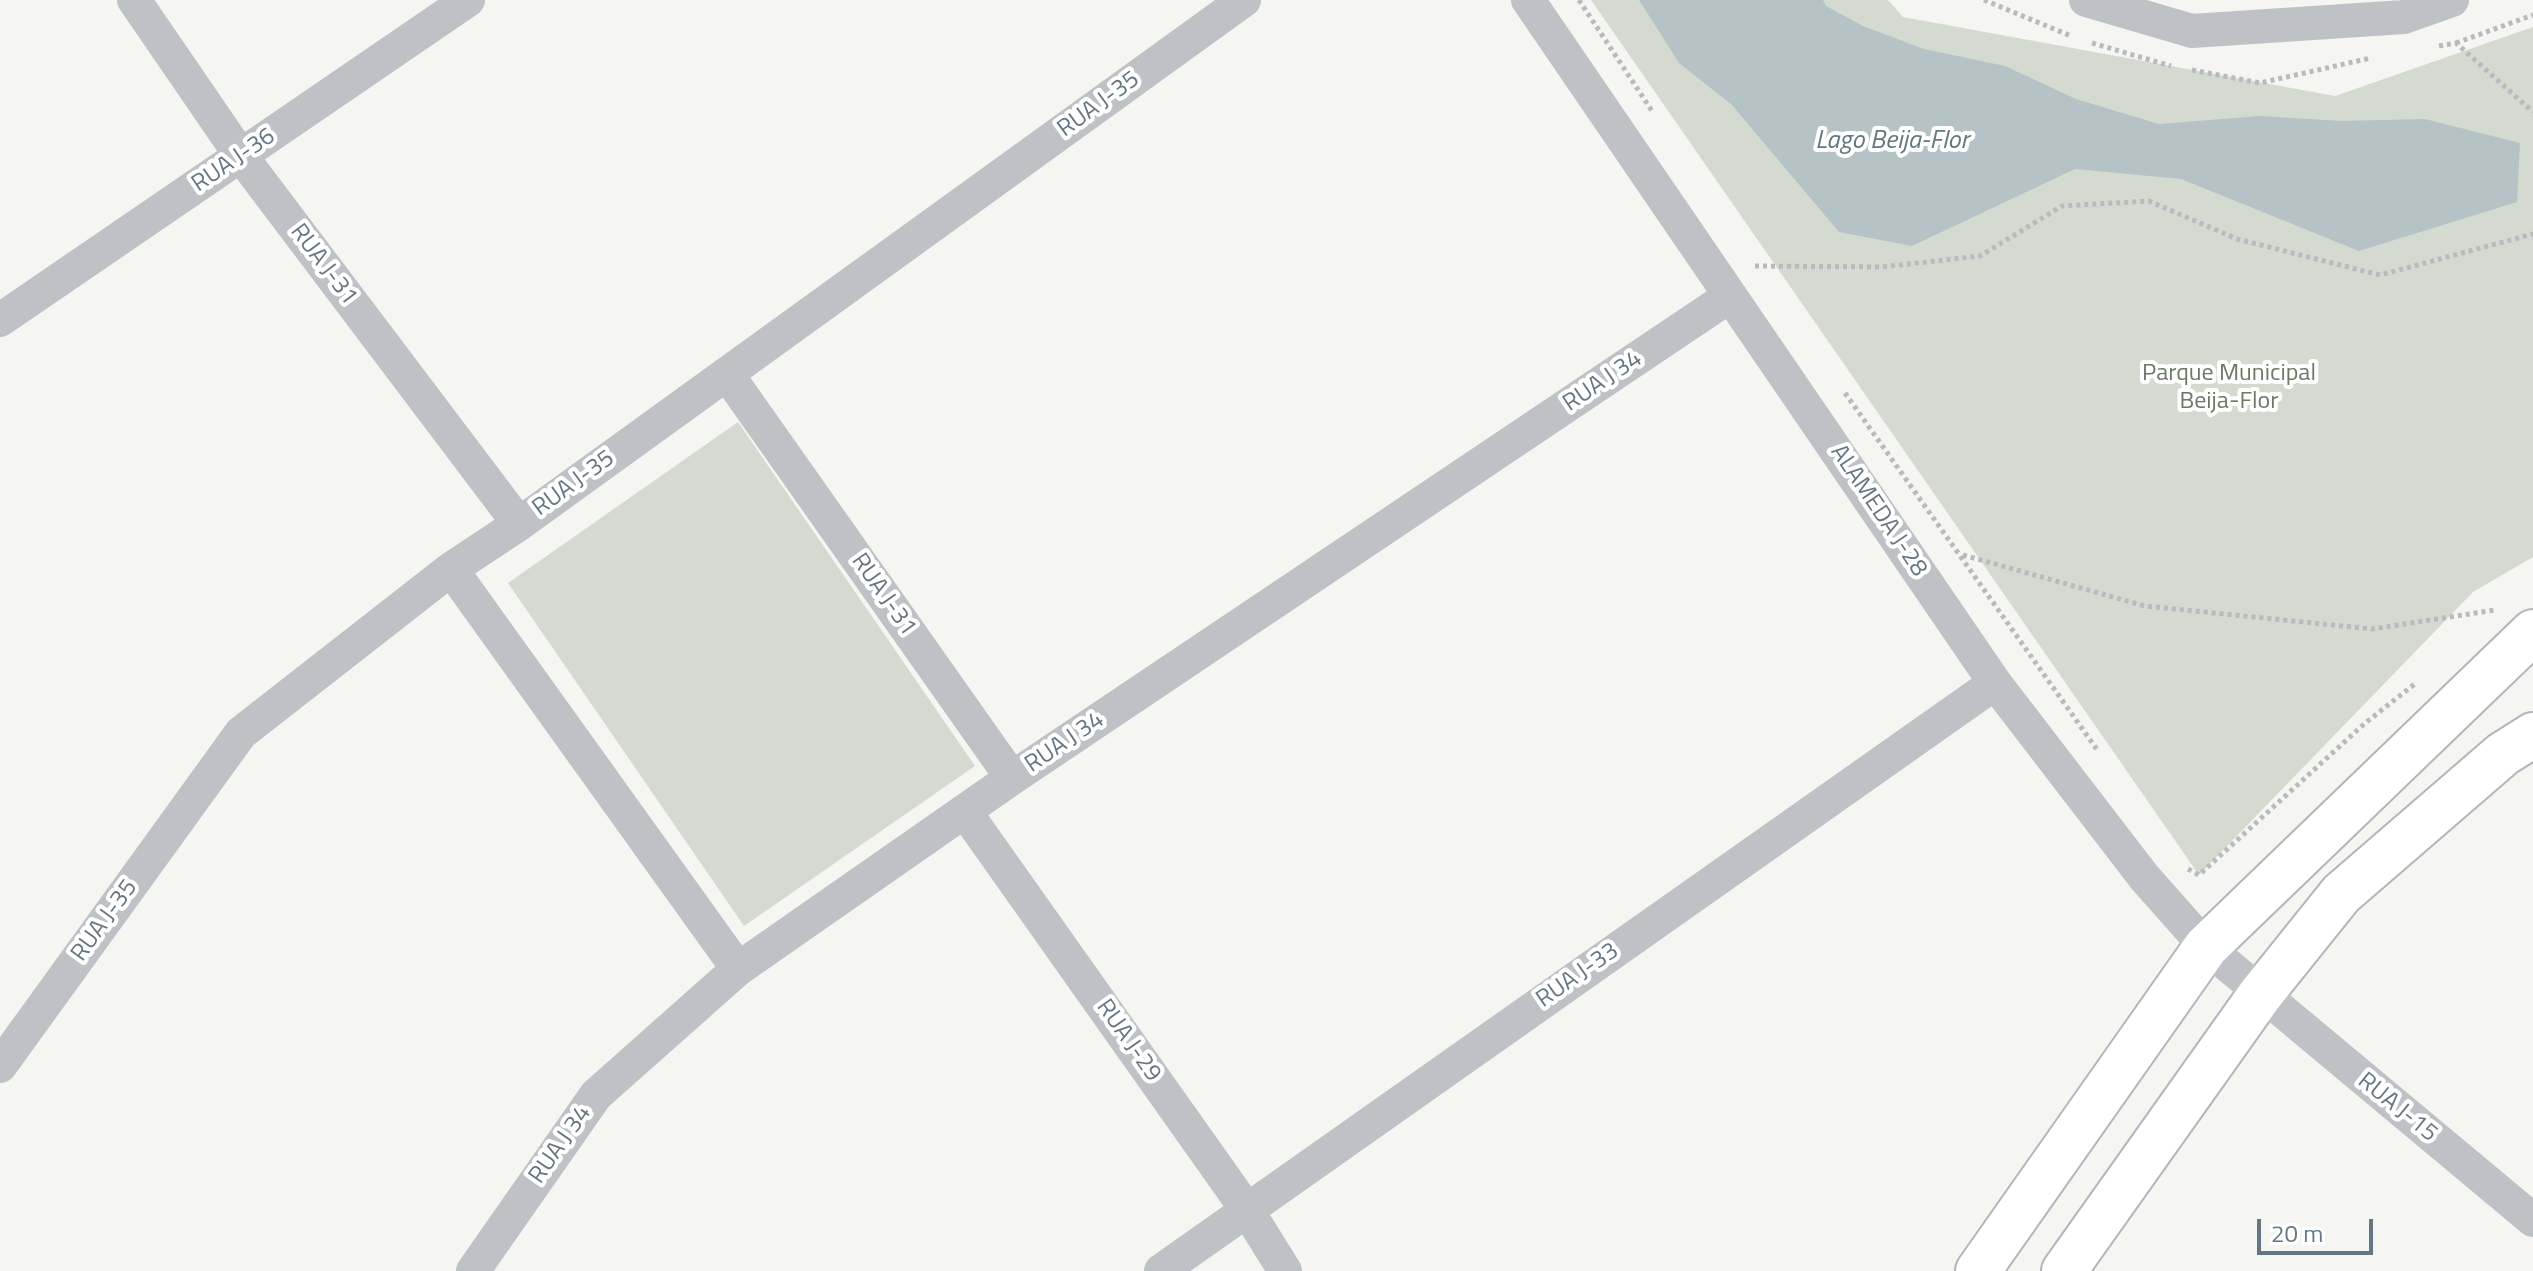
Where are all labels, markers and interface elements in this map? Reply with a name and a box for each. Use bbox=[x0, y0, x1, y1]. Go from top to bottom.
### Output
street label: RUA J-35 bbox=[1053, 66, 1145, 144]
street label: RUA J-36 bbox=[187, 123, 281, 199]
water label: Lago Beija-Flor bbox=[1815, 126, 1969, 158]
street label: RUA J-31 bbox=[283, 219, 363, 311]
street label: RUA J 34 bbox=[1558, 345, 1648, 419]
park label: Parque Municipal Beija-Flor bbox=[2142, 360, 2316, 416]
street label: ALAMEDA J-28 bbox=[1823, 440, 1933, 582]
street label: RUA J-35 bbox=[528, 445, 620, 523]
street label: RUA J-31 bbox=[844, 548, 922, 642]
street label: RUA J 34 bbox=[1020, 706, 1110, 780]
street label: RUA J-35 bbox=[66, 875, 144, 967]
street label: RUA J-33 bbox=[1531, 937, 1625, 1015]
street label: RUA J-29 bbox=[1089, 994, 1167, 1088]
street label: RUA J-15 bbox=[2351, 1067, 2443, 1149]
street label: RUA J 34 bbox=[524, 1100, 598, 1190]
scale bar bbox=[2261, 1203, 2377, 1253]
text: 20 m bbox=[2271, 1215, 2323, 1251]

